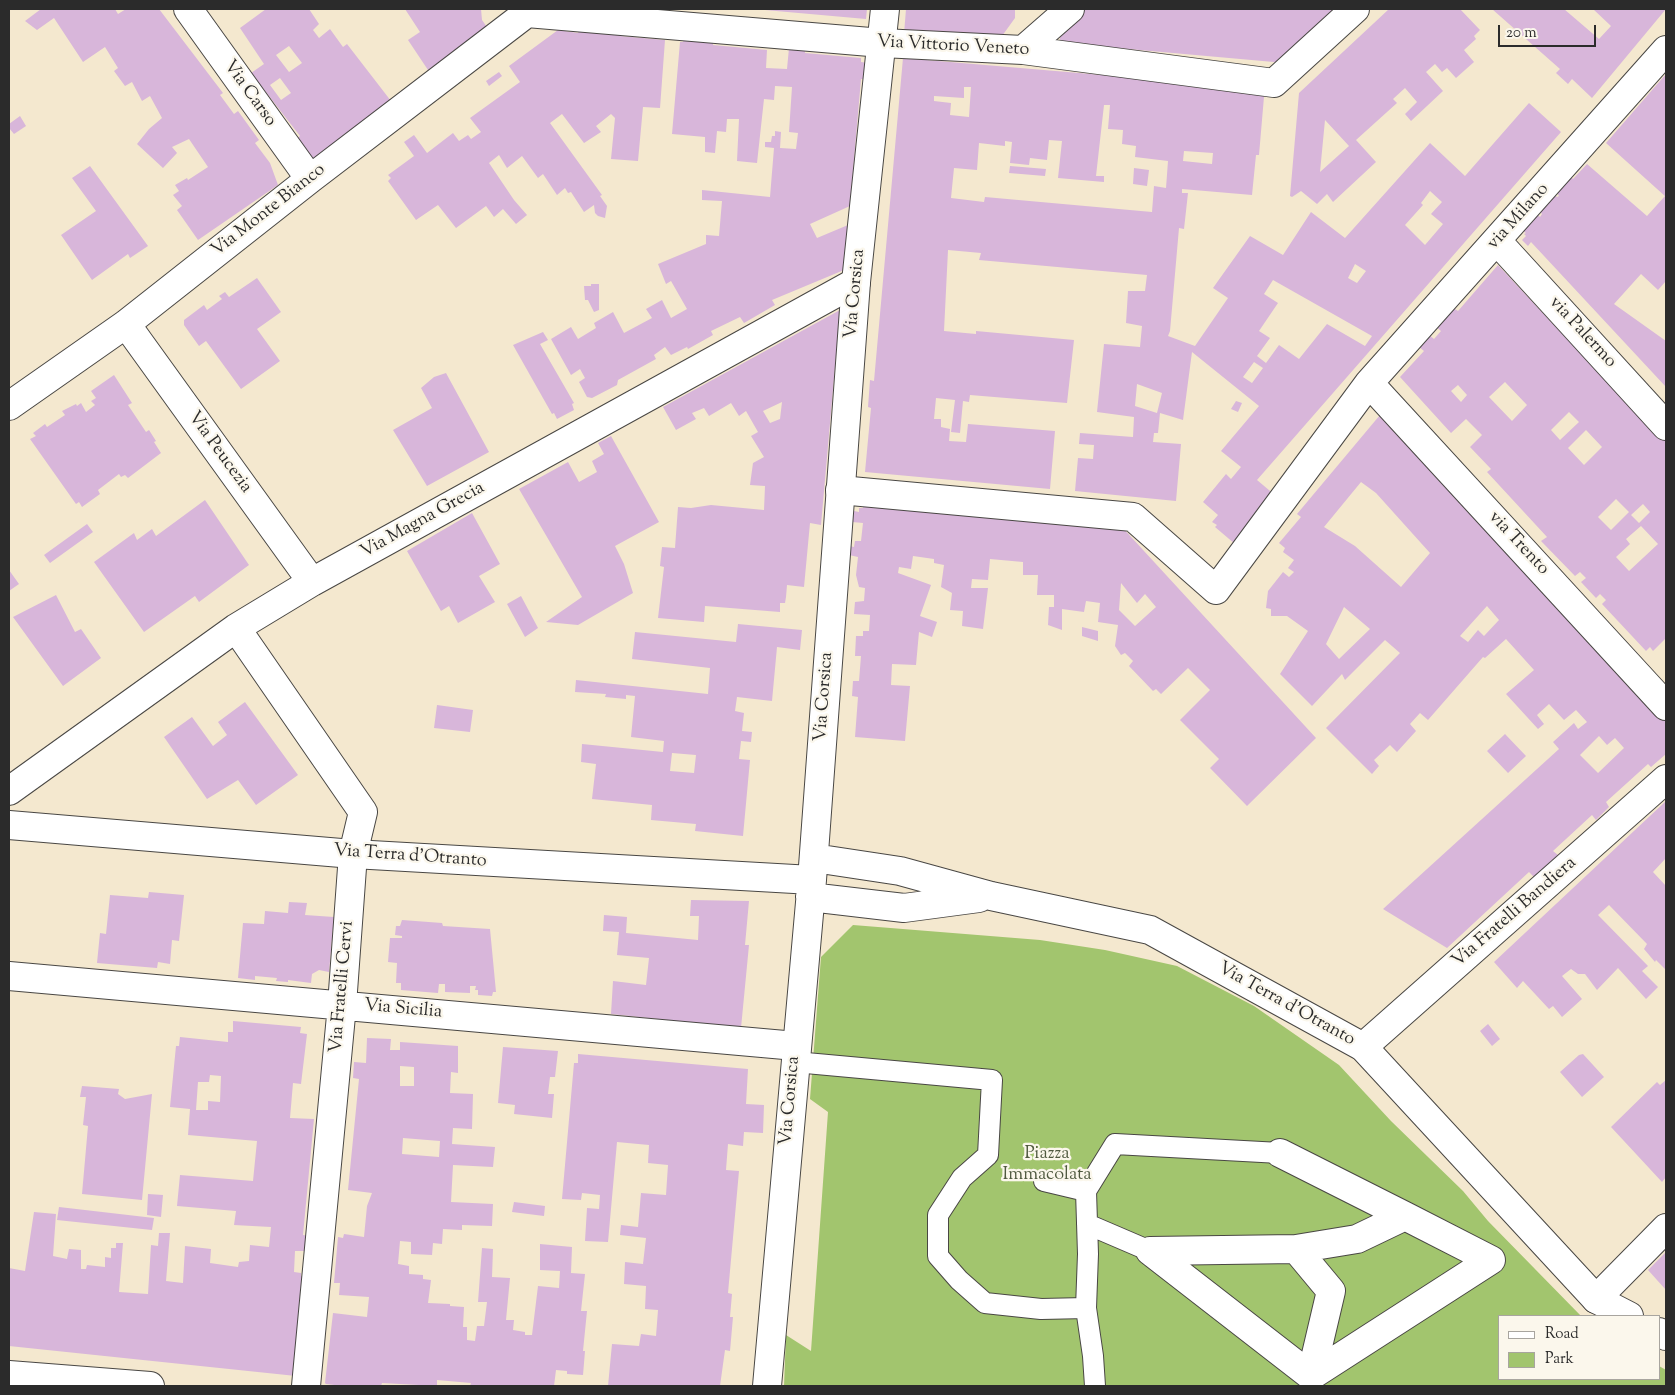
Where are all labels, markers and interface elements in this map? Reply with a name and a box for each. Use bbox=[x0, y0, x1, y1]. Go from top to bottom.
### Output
scale bar bbox=[1500, 15, 1598, 47]
text: 20 m bbox=[1506, 23, 1537, 44]
street label: Via Vittorio Veneto bbox=[876, 32, 1030, 62]
street label: Via Carso bbox=[218, 57, 280, 131]
street label: Via Monte Bianco bbox=[208, 160, 330, 262]
street label: via Milano bbox=[1484, 179, 1554, 255]
street label: Via Corsica bbox=[841, 248, 871, 340]
street label: via Palermo bbox=[1544, 293, 1620, 373]
street label: Via Peucezia bbox=[182, 408, 256, 498]
street label: Via Magna Grecia bbox=[357, 478, 489, 564]
street label: via Trento bbox=[1483, 508, 1553, 580]
street label: Via Corsica bbox=[811, 651, 839, 743]
street label: Via Terra d'Otranto bbox=[333, 841, 487, 873]
street label: Via Fratelli Bandiera bbox=[1449, 853, 1581, 973]
street label: Via Fratelli Cervi bbox=[326, 920, 360, 1054]
street label: Via Terra d'Otranto bbox=[1214, 958, 1358, 1052]
street label: Via Sicilia bbox=[363, 996, 443, 1024]
street label: Via Corsica bbox=[776, 1055, 806, 1147]
park label: Piazza Immacolata bbox=[1002, 1144, 1092, 1186]
legend bbox=[1498, 1315, 1660, 1380]
text: Road bbox=[1545, 1324, 1579, 1345]
text: Park bbox=[1545, 1349, 1574, 1370]

